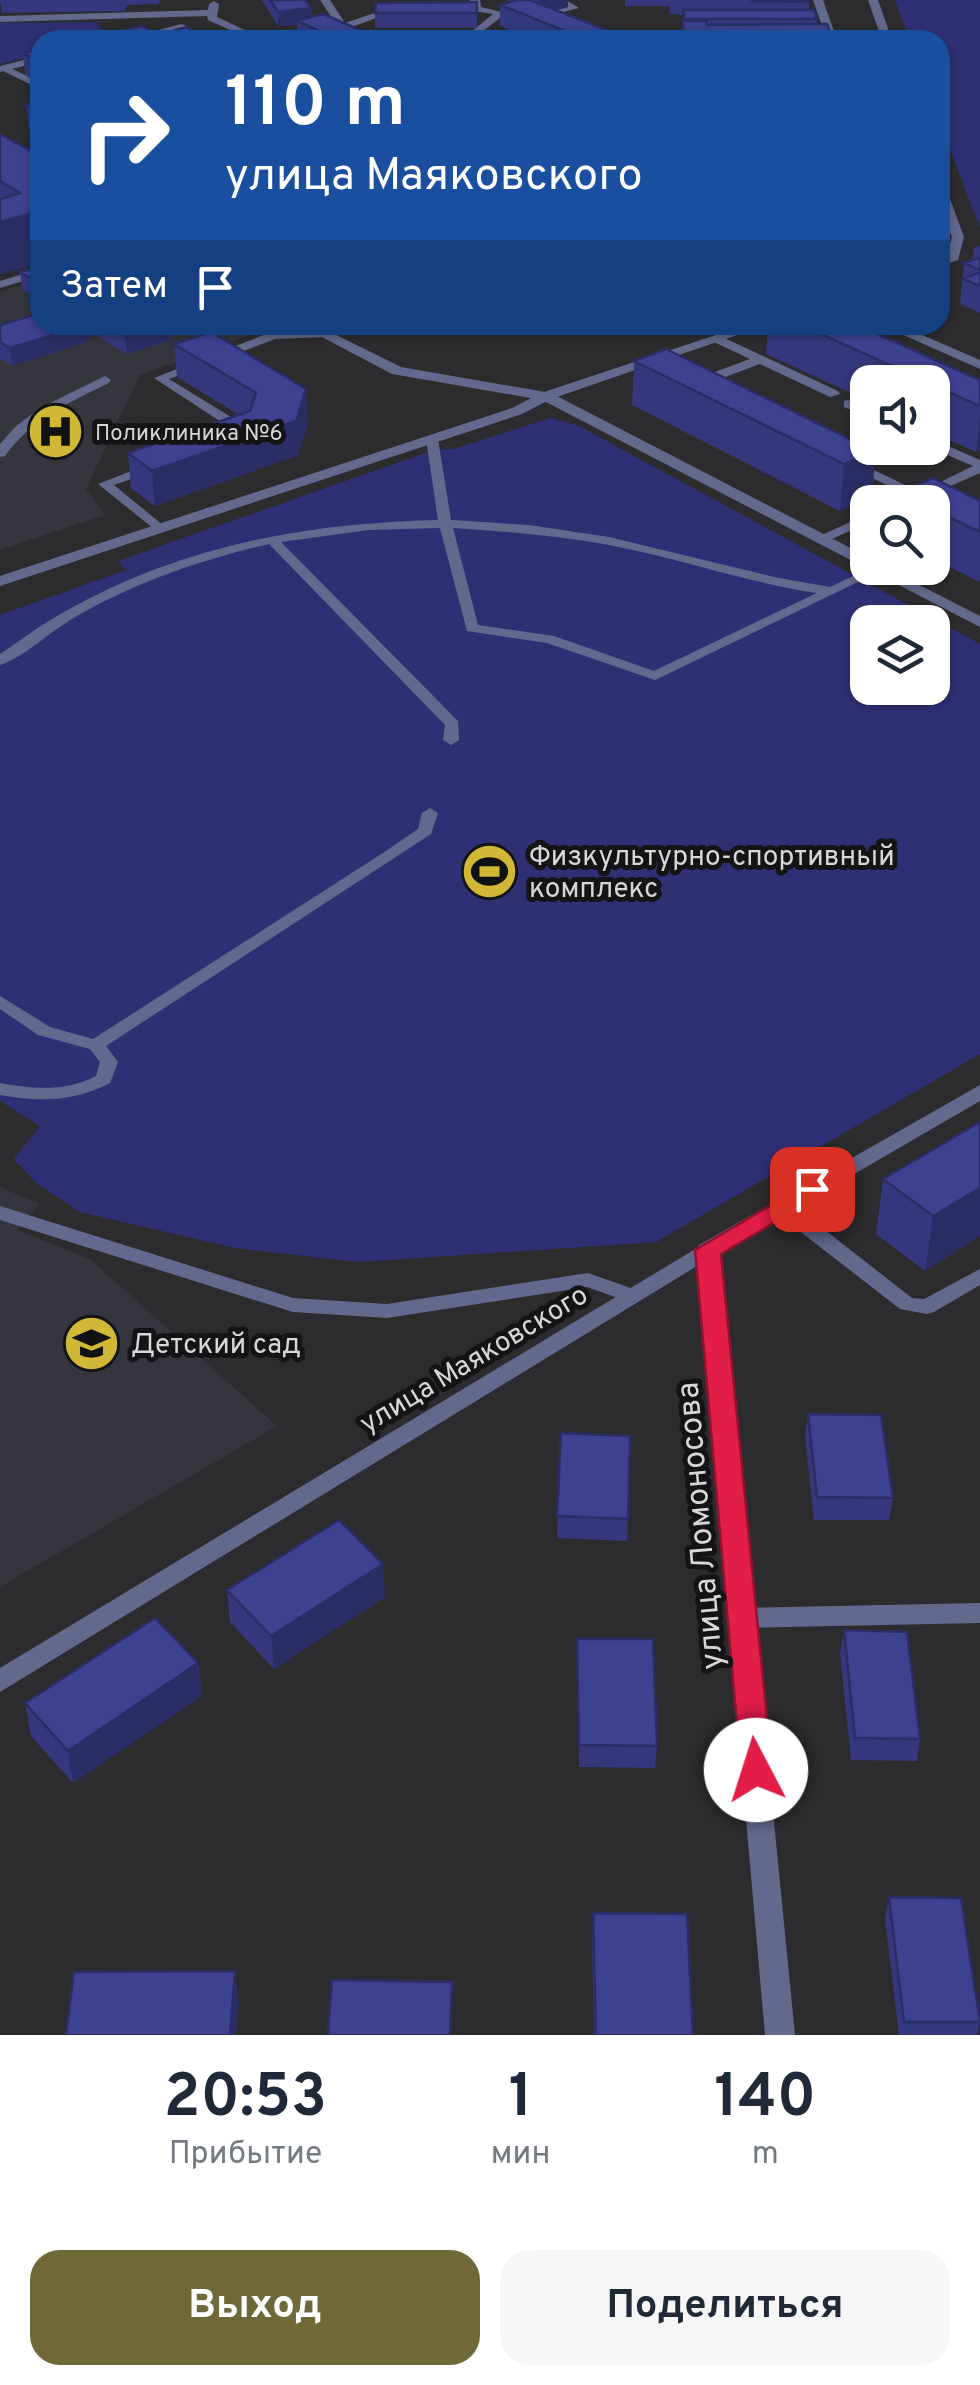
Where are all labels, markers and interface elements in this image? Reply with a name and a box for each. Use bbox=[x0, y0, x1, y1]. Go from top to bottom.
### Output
text: 110 m bbox=[225, 62, 406, 151]
icon: right bbox=[60, 70, 190, 200]
text: улица Маяковского bbox=[225, 149, 643, 206]
icon: arrive bbox=[188, 260, 243, 315]
text: Затем bbox=[60, 263, 168, 312]
map controls bbox=[850, 365, 950, 705]
button: sound bbox=[850, 365, 950, 465]
hospital icon: Поликлиника №6 bbox=[26, 402, 86, 462]
place label: Поликлиника №6 bbox=[95, 421, 283, 448]
button: search bbox=[850, 485, 950, 585]
button: layers bbox=[850, 605, 950, 705]
place label: Физкультурно-спортивный комплекс bbox=[529, 840, 895, 908]
sports icon: Физкультурно-спортивный комплекс bbox=[460, 841, 520, 901]
pin bbox=[770, 1147, 855, 1232]
icon: arrive bbox=[785, 1162, 840, 1217]
street label: улица Маяковского bbox=[354, 1278, 595, 1443]
school or university icon: Детский сад bbox=[62, 1313, 122, 1373]
place label: Детский сад bbox=[131, 1328, 301, 1364]
street label: улица Ломоносова bbox=[669, 1380, 734, 1671]
position arrow bbox=[704, 1718, 808, 1822]
text: 20:53 bbox=[164, 2062, 327, 2138]
text: 1 bbox=[509, 2062, 533, 2138]
text: 140 bbox=[714, 2062, 816, 2138]
text: Прибытие bbox=[169, 2135, 322, 2175]
text: мин bbox=[491, 2135, 550, 2175]
text: m bbox=[752, 2135, 779, 2175]
button: Выход bbox=[30, 2250, 480, 2365]
button: Поделиться bbox=[500, 2250, 950, 2365]

